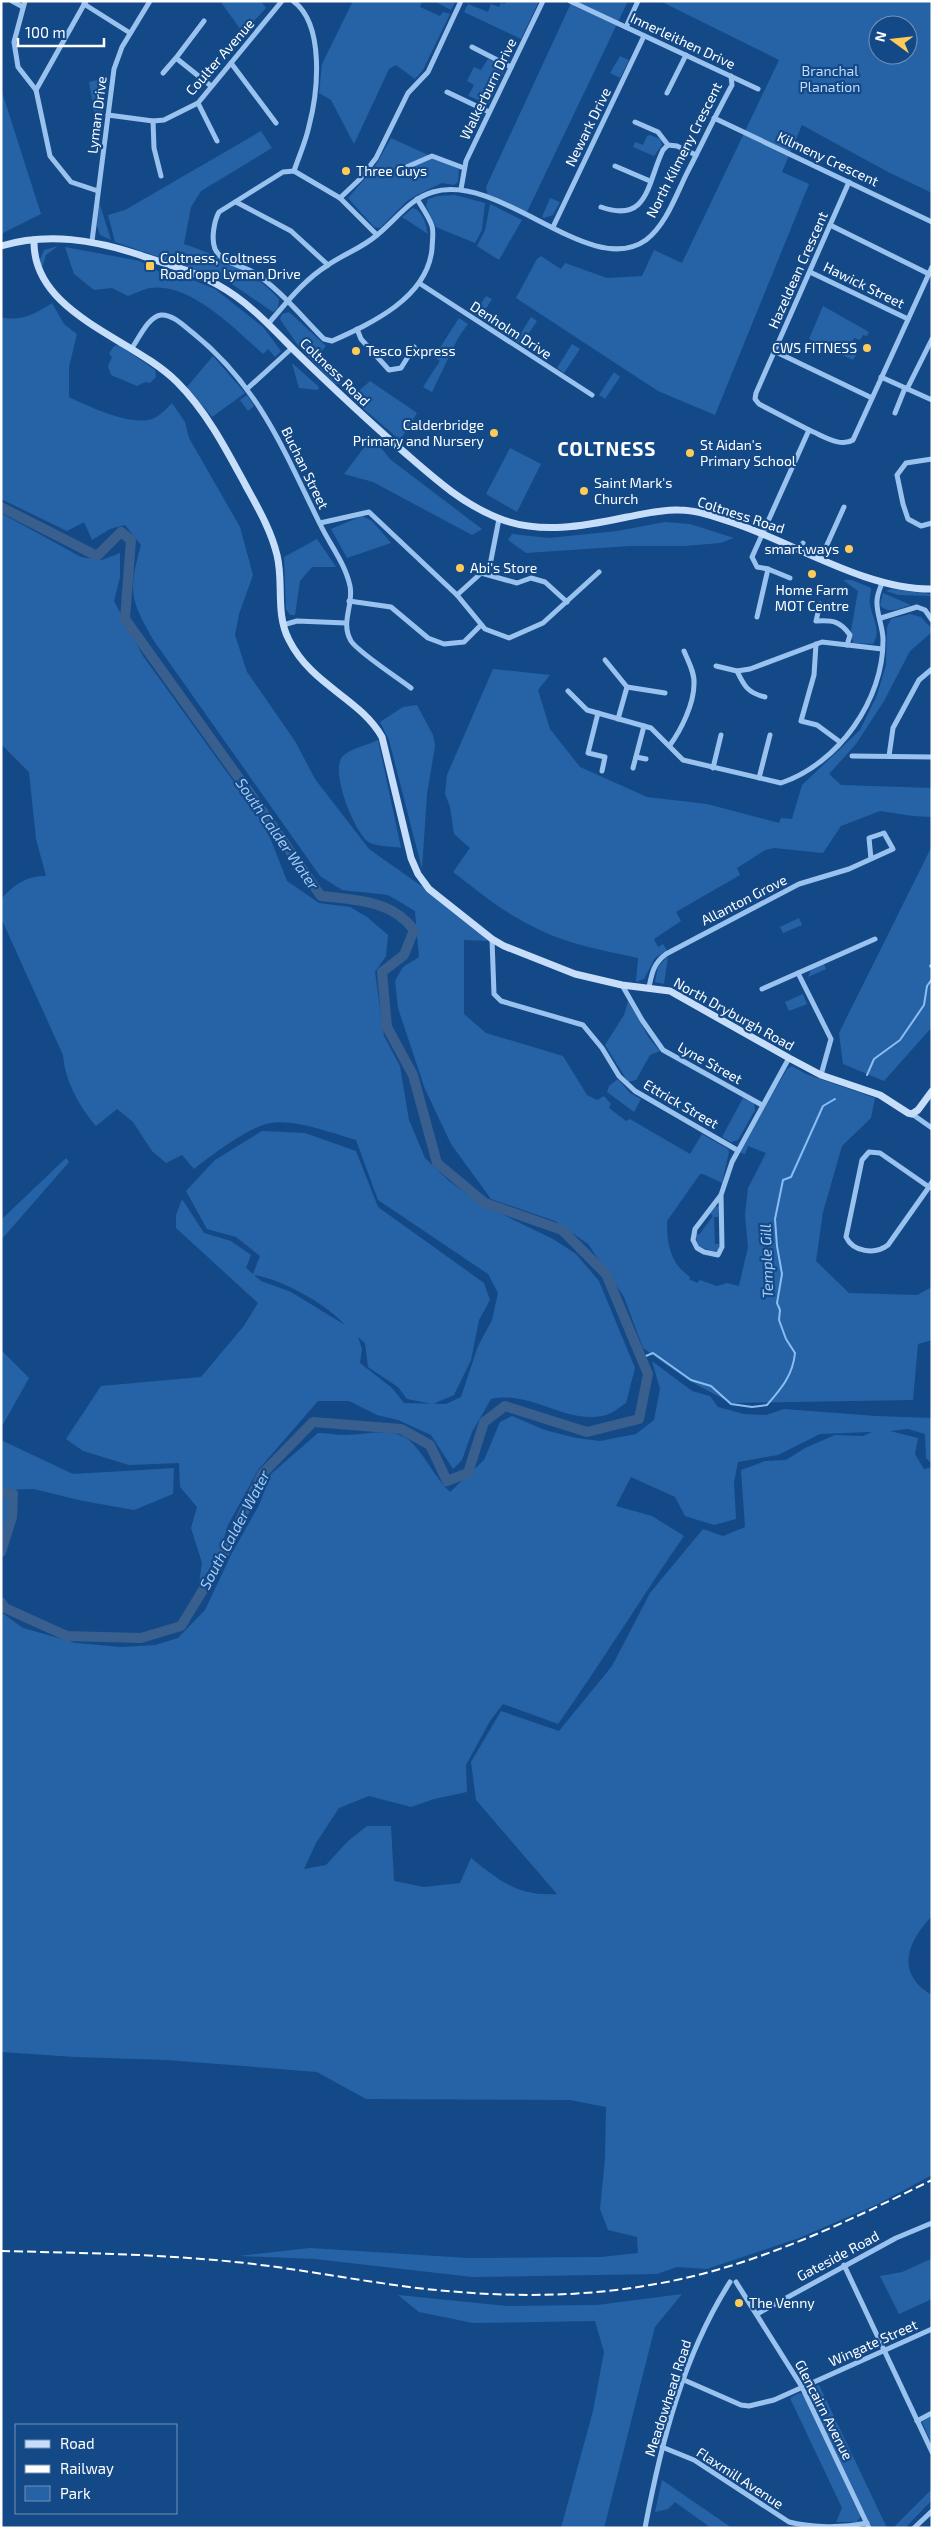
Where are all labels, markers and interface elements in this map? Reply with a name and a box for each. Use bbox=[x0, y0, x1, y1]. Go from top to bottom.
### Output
street label: Innerleithen Drive bbox=[628, 9, 738, 72]
scale bar bbox=[18, 15, 104, 47]
street label: Coulter Avenue bbox=[182, 15, 257, 98]
north arrow bbox=[868, 15, 918, 65]
text: 100 m bbox=[25, 23, 66, 41]
text: N bbox=[870, 29, 889, 44]
street label: Walkerburn Drive bbox=[456, 35, 520, 142]
park label: Branchal Planation bbox=[800, 62, 860, 95]
street label: Lyman Drive bbox=[83, 75, 110, 155]
street label: North Kilmeny Crescent bbox=[642, 79, 725, 220]
street label: Newark Drive bbox=[561, 85, 614, 169]
street label: Kilmeny Crescent bbox=[775, 128, 882, 189]
place label: Three Guys bbox=[356, 162, 427, 179]
marker: Three Guys bbox=[340, 165, 352, 177]
street label: Hazeldean Crescent bbox=[764, 209, 831, 331]
place label: Coltness, Coltness Road opp Lyman Drive bbox=[160, 249, 301, 282]
street label: Hawick Street bbox=[821, 258, 907, 311]
marker: Coltness, Coltness Road opp Lyman Drive bbox=[144, 260, 156, 272]
street label: Denholm Drive bbox=[467, 297, 555, 362]
street label: Coltness Road bbox=[297, 334, 374, 409]
place label: CWS FITNESS bbox=[772, 339, 857, 356]
place label: Tesco Express bbox=[366, 342, 456, 359]
marker: CWS FITNESS bbox=[861, 342, 873, 354]
marker: Tesco Express bbox=[350, 345, 362, 357]
place label: Calderbridge Primary and Nursery bbox=[353, 416, 485, 449]
street label: Buchan Street bbox=[278, 424, 333, 512]
marker: Calderbridge Primary and Nursery bbox=[488, 427, 500, 439]
place label: St Aidan's Primary School bbox=[700, 436, 797, 469]
district label: COLTNESS bbox=[558, 437, 656, 460]
marker: St Aidan's Primary School bbox=[684, 447, 696, 459]
place label: Saint Mark's Church bbox=[594, 474, 672, 507]
marker: Saint Mark's Church bbox=[578, 485, 590, 497]
street label: Coltness Road bbox=[695, 492, 787, 537]
place label: smart ways bbox=[764, 540, 839, 557]
marker: smart ways bbox=[843, 543, 855, 555]
place label: Abi's Store bbox=[470, 559, 537, 576]
marker: Abi's Store bbox=[454, 562, 466, 574]
marker: Home Farm MOT Centre bbox=[806, 568, 818, 580]
place label: Home Farm MOT Centre bbox=[775, 581, 849, 614]
water label: South Calder Water bbox=[233, 774, 324, 894]
street label: Allanton Grove bbox=[698, 871, 790, 929]
street label: North Dryburgh Road bbox=[671, 973, 797, 1054]
street label: Lyne Street bbox=[675, 1038, 746, 1087]
street label: Ettrick Street bbox=[641, 1075, 722, 1132]
water label: Temple Gill bbox=[756, 1224, 776, 1299]
water label: South Calder Water bbox=[195, 1466, 274, 1592]
street label: Gateside Road bbox=[794, 2227, 882, 2284]
place label: The Venny bbox=[749, 2294, 815, 2311]
marker: The Venny bbox=[733, 2297, 745, 2309]
street label: Wingate Street bbox=[826, 2315, 920, 2370]
street label: Meadowhead Road bbox=[641, 2337, 694, 2458]
street label: Glencairn Avenue bbox=[792, 2357, 857, 2463]
legend bbox=[15, 2424, 178, 2514]
text: Road bbox=[60, 2434, 95, 2452]
street label: Flaxmill Avenue bbox=[694, 2443, 787, 2512]
text: Railway bbox=[60, 2459, 114, 2477]
text: Park bbox=[60, 2484, 91, 2502]

